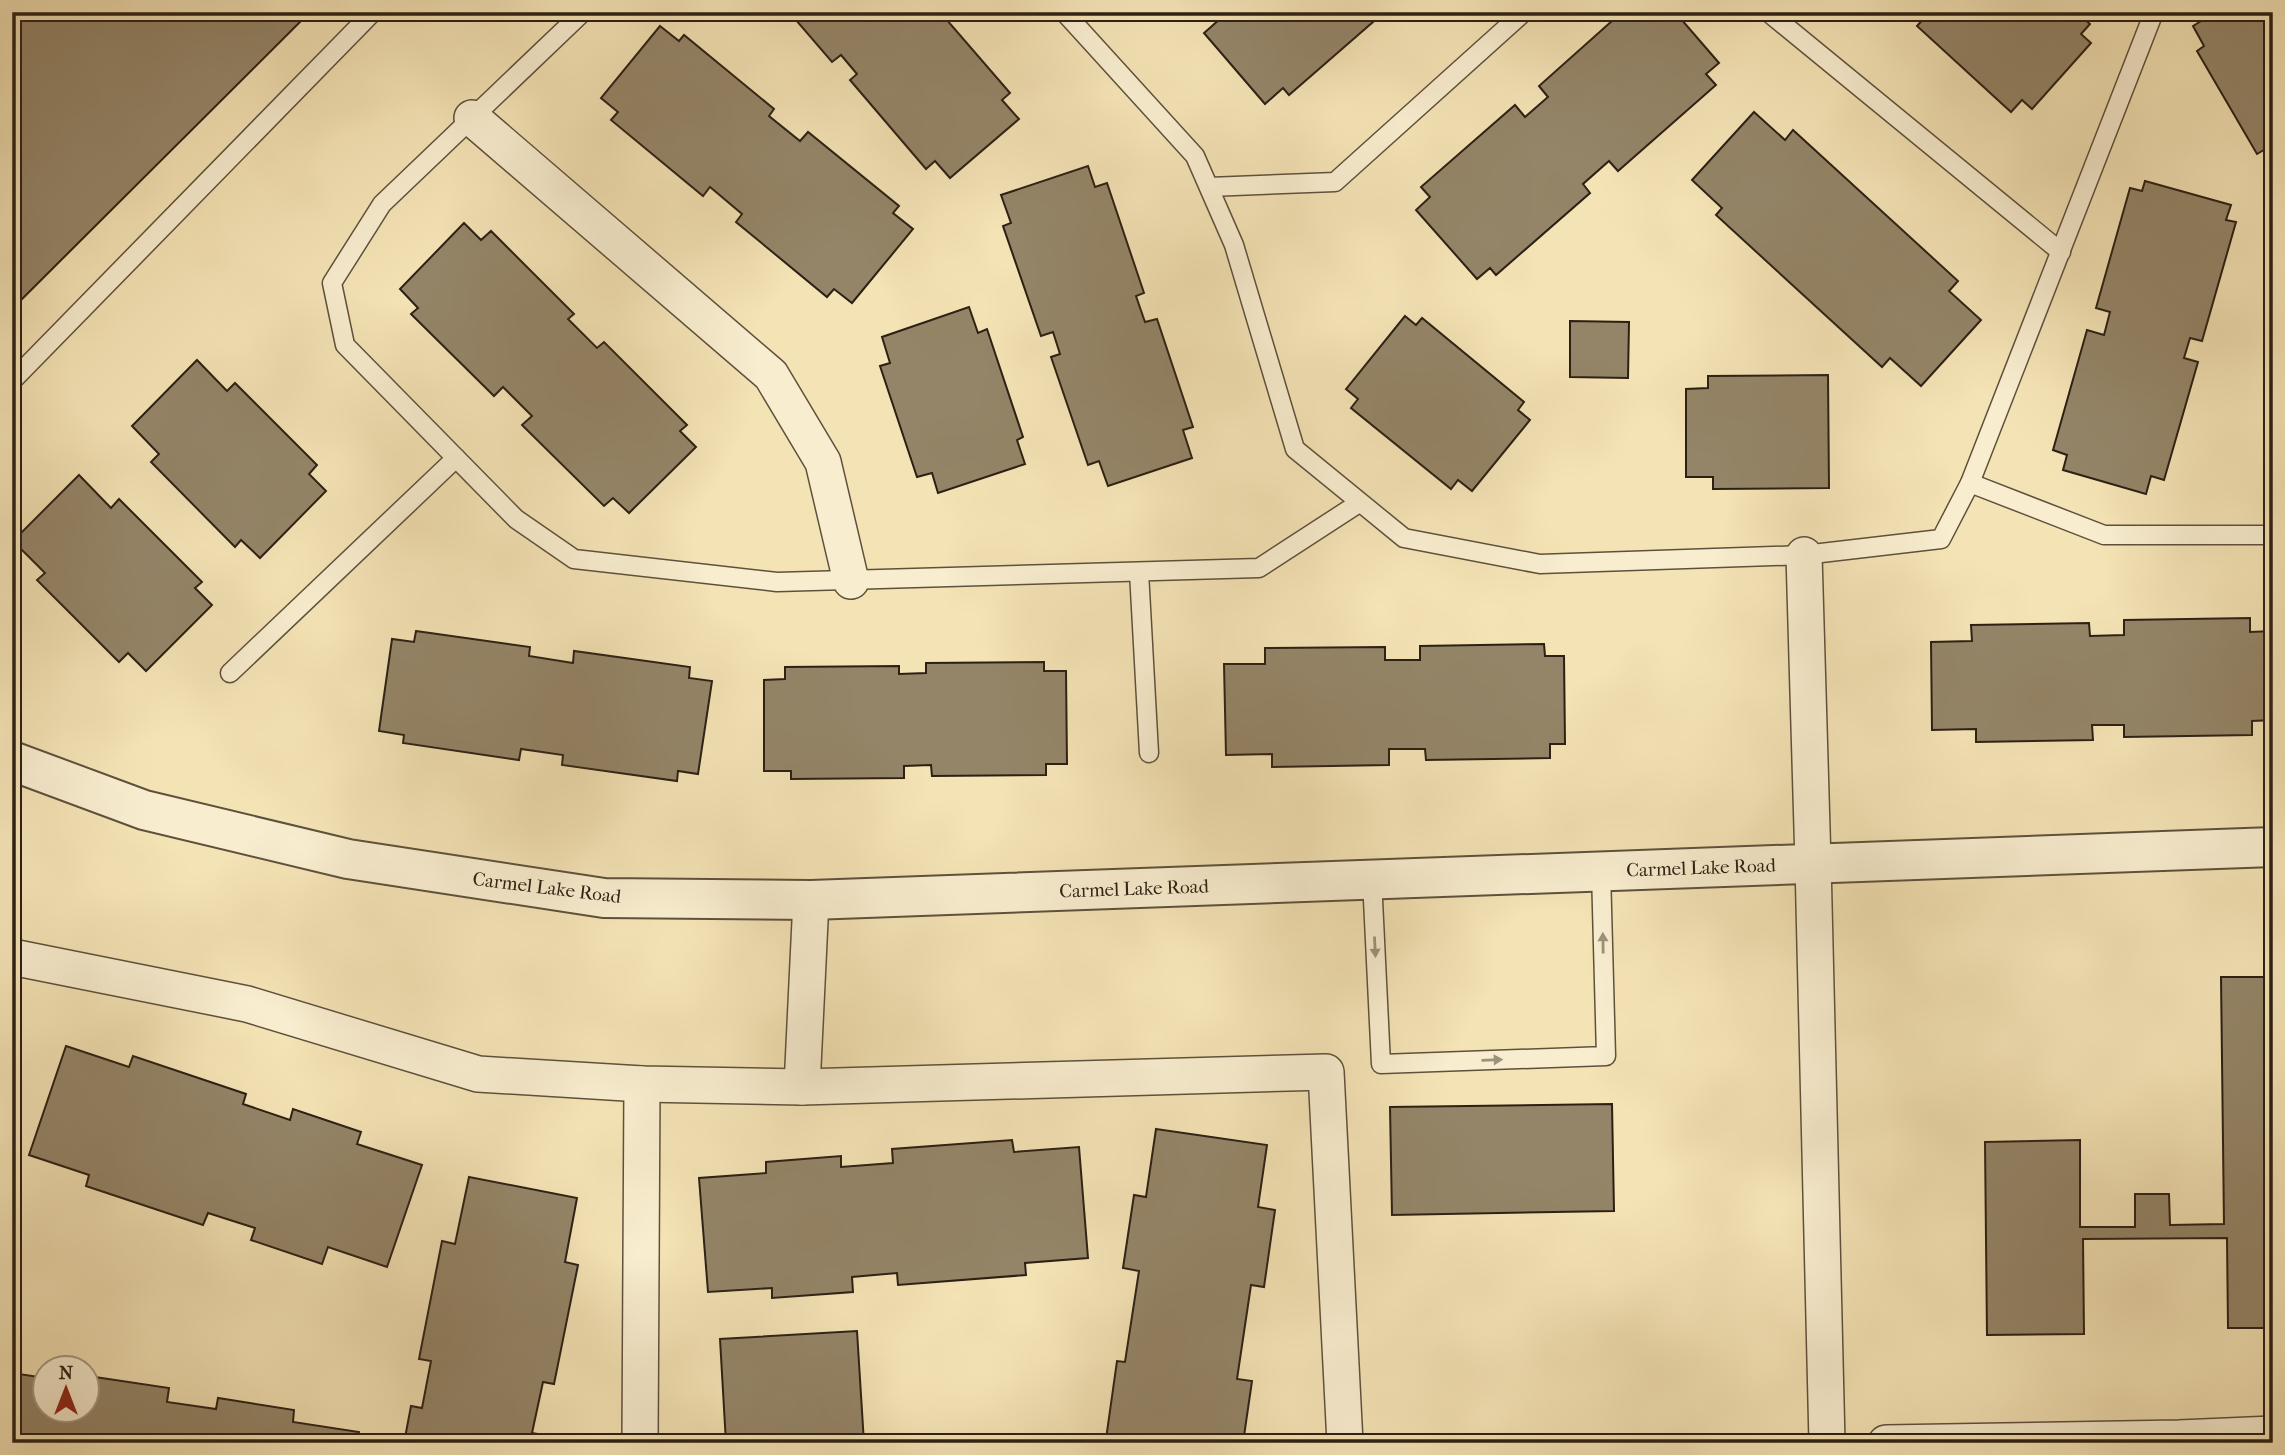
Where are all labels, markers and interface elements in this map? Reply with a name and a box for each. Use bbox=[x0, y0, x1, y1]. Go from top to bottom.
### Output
street label: Carmel Lake Road bbox=[1626, 854, 1777, 882]
street label: Carmel Lake Road bbox=[471, 868, 623, 908]
street label: Carmel Lake Road bbox=[1059, 875, 1210, 903]
one-way arrow bbox=[1597, 932, 1608, 954]
one-way arrow bbox=[1370, 936, 1381, 958]
one-way arrow bbox=[1481, 1055, 1503, 1066]
north arrow bbox=[32, 1354, 102, 1424]
text: N bbox=[59, 1362, 74, 1384]

